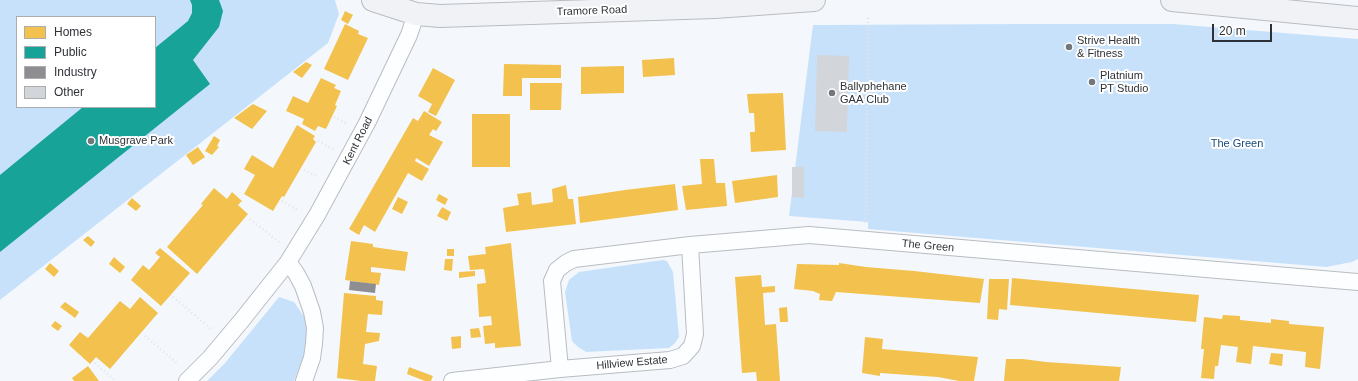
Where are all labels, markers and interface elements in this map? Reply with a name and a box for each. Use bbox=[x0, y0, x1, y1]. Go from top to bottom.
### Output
street label: Tramore Road bbox=[557, 3, 627, 19]
legend bbox=[16, 16, 156, 108]
scale bar bbox=[1214, 16, 1274, 42]
text: 20 m bbox=[1219, 24, 1246, 38]
text: Homes bbox=[54, 25, 92, 39]
place label: Strive Health & Fitness bbox=[1077, 34, 1140, 60]
marker: Strive Health & Fitness bbox=[1064, 42, 1074, 52]
text: Public bbox=[54, 45, 87, 59]
text: Industry bbox=[54, 65, 97, 79]
place label: Platnium PT Studio bbox=[1100, 69, 1148, 95]
marker: Platnium PT Studio bbox=[1087, 77, 1097, 87]
place label: Ballyphehane GAA Club bbox=[840, 80, 907, 106]
text: Other bbox=[54, 85, 84, 99]
marker: Ballyphehane GAA Club bbox=[827, 88, 837, 98]
street label: Kent Road bbox=[340, 115, 376, 167]
place label: Musgrave Park bbox=[99, 134, 173, 148]
marker: Musgrave Park bbox=[86, 136, 96, 146]
park label: The Green bbox=[1211, 137, 1263, 151]
street label: The Green bbox=[901, 237, 955, 255]
street label: Hillview Estate bbox=[596, 353, 668, 373]

